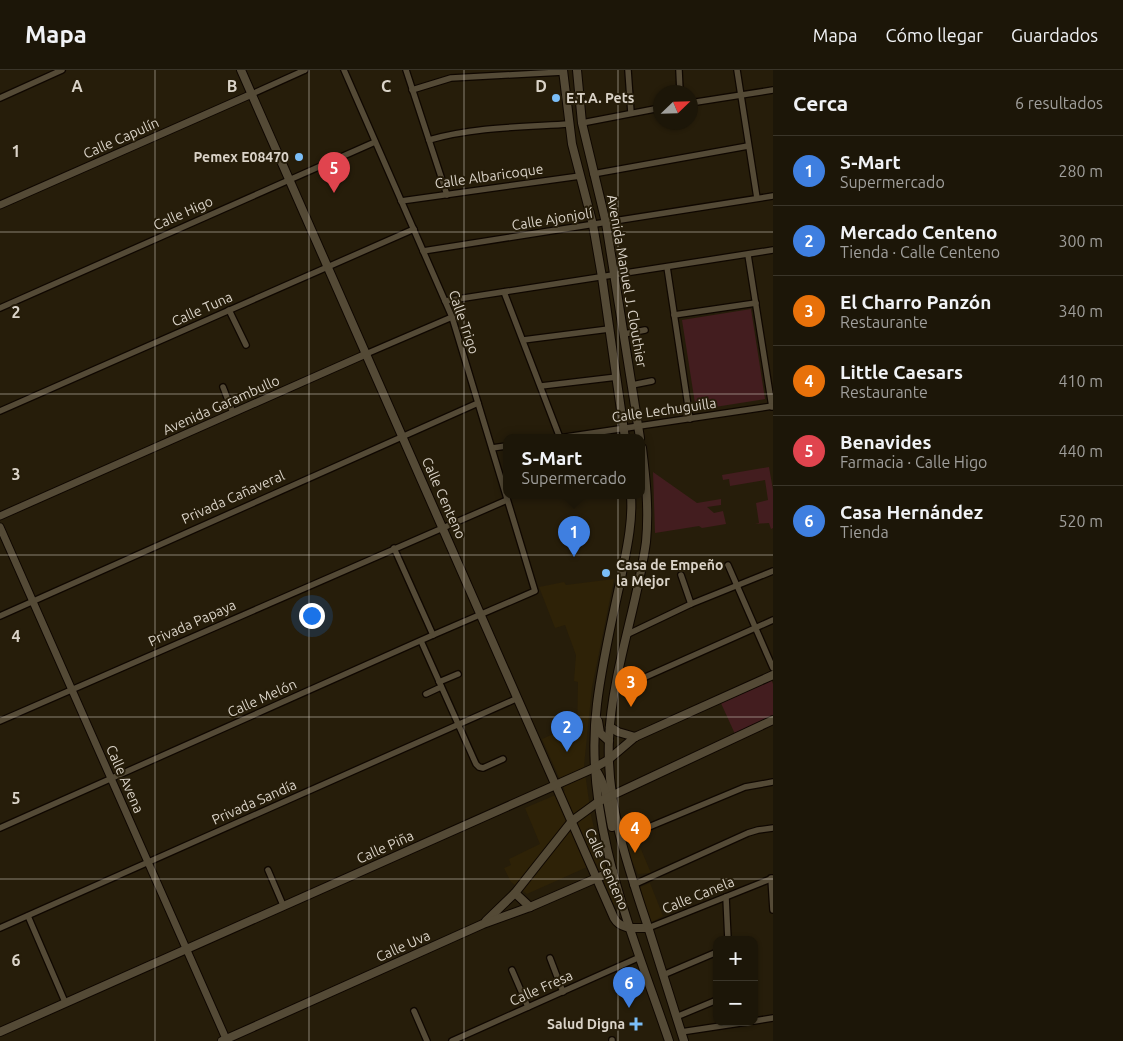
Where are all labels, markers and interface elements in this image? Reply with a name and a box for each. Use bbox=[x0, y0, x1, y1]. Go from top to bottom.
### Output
text: Mapa bbox=[25, 21, 87, 48]
text: Mapa bbox=[813, 25, 858, 45]
text: Cómo llegar bbox=[886, 25, 983, 45]
text: Guardados bbox=[1011, 25, 1098, 45]
text: A bbox=[71, 77, 83, 95]
text: B bbox=[227, 77, 237, 95]
text: C bbox=[381, 77, 391, 95]
text: D bbox=[535, 77, 547, 95]
north arrow bbox=[653, 85, 698, 130]
place label: E.T.A. Pets bbox=[566, 90, 635, 106]
text: Cerca bbox=[793, 91, 848, 115]
marker: E.T.A. Pets bbox=[550, 92, 562, 104]
text: 6 resultados bbox=[1015, 94, 1103, 112]
street label: Calle Capulín bbox=[81, 114, 161, 162]
text: 1 bbox=[11, 142, 21, 160]
place label: Pemex E08470 bbox=[193, 149, 289, 165]
marker: Pemex E08470 bbox=[293, 151, 305, 163]
text: S-Mart bbox=[840, 151, 901, 173]
pin: 5 bbox=[318, 152, 350, 193]
street label: Calle Albaricoque bbox=[434, 160, 544, 192]
text: 1 bbox=[804, 162, 814, 180]
text: 280 m bbox=[1058, 162, 1103, 180]
text: Supermercado bbox=[840, 173, 945, 191]
street label: Calle Higo bbox=[151, 193, 215, 233]
street label: Avenida Manuel J. Clouthier bbox=[604, 193, 650, 369]
street label: Calle Ajonjolí bbox=[511, 205, 594, 233]
text: Mercado Centeno bbox=[840, 221, 998, 243]
text: 2 bbox=[804, 232, 814, 250]
text: 300 m bbox=[1058, 232, 1103, 250]
text: Tienda · Calle Centeno bbox=[840, 243, 1000, 261]
street label: Calle Trigo bbox=[446, 288, 482, 356]
street label: Calle Tuna bbox=[169, 289, 235, 329]
text: El Charro Panzón bbox=[840, 291, 991, 313]
text: 3 bbox=[804, 302, 814, 320]
text: 340 m bbox=[1058, 302, 1103, 320]
text: 2 bbox=[11, 303, 21, 321]
text: Restaurante bbox=[840, 313, 928, 331]
text: Little Caesars bbox=[840, 361, 963, 383]
street label: Avenida Garambullo bbox=[160, 372, 282, 438]
text: 4 bbox=[804, 372, 814, 390]
text: 410 m bbox=[1058, 372, 1103, 390]
text: Restaurante bbox=[840, 383, 928, 401]
street label: Calle Lechuguilla bbox=[611, 395, 717, 425]
text: Benavides bbox=[840, 431, 932, 453]
popup bbox=[503, 434, 645, 499]
text: 5 bbox=[804, 442, 814, 460]
text: 440 m bbox=[1058, 442, 1103, 460]
text: S-Mart bbox=[522, 447, 582, 469]
text: Farmacia · Calle Higo bbox=[840, 453, 987, 471]
street label: Calle Centeno bbox=[419, 455, 469, 541]
text: 3 bbox=[11, 465, 21, 483]
street label: Privada Cañaveral bbox=[179, 467, 287, 527]
text: Supermercado bbox=[522, 469, 626, 487]
text: Casa Hernández bbox=[840, 501, 983, 523]
text: 6 bbox=[804, 512, 814, 530]
text: 520 m bbox=[1058, 512, 1103, 530]
pin: 1 bbox=[558, 516, 590, 557]
text: Tienda bbox=[840, 523, 889, 541]
place label: Casa de Empeño la Mejor bbox=[616, 557, 723, 589]
marker: Casa de Empeño la Mejor bbox=[600, 567, 612, 579]
street label: Privada Papaya bbox=[146, 596, 238, 650]
your location bbox=[299, 603, 325, 629]
text: 4 bbox=[11, 627, 21, 645]
pin: 3 bbox=[615, 666, 647, 707]
street label: Calle Melón bbox=[225, 676, 299, 720]
pin: 2 bbox=[551, 711, 583, 752]
street label: Calle Avena bbox=[103, 743, 147, 815]
street label: Privada Sandía bbox=[209, 776, 299, 828]
text: 5 bbox=[11, 789, 21, 807]
pin: 4 bbox=[619, 812, 651, 853]
street label: Calle Centeno bbox=[582, 826, 632, 912]
street label: Calle Piña bbox=[354, 827, 416, 867]
street label: Calle Canela bbox=[660, 873, 736, 917]
street label: Calle Uva bbox=[373, 927, 433, 965]
map controls bbox=[713, 936, 758, 1026]
button: + bbox=[713, 936, 758, 981]
text: 6 bbox=[11, 951, 21, 969]
street label: Calle Fresa bbox=[507, 967, 575, 1009]
pin: 6 bbox=[613, 967, 645, 1008]
button: − bbox=[713, 981, 758, 1026]
place label: Salud Digna bbox=[547, 1016, 625, 1032]
marker: Salud Digna bbox=[629, 1017, 643, 1031]

